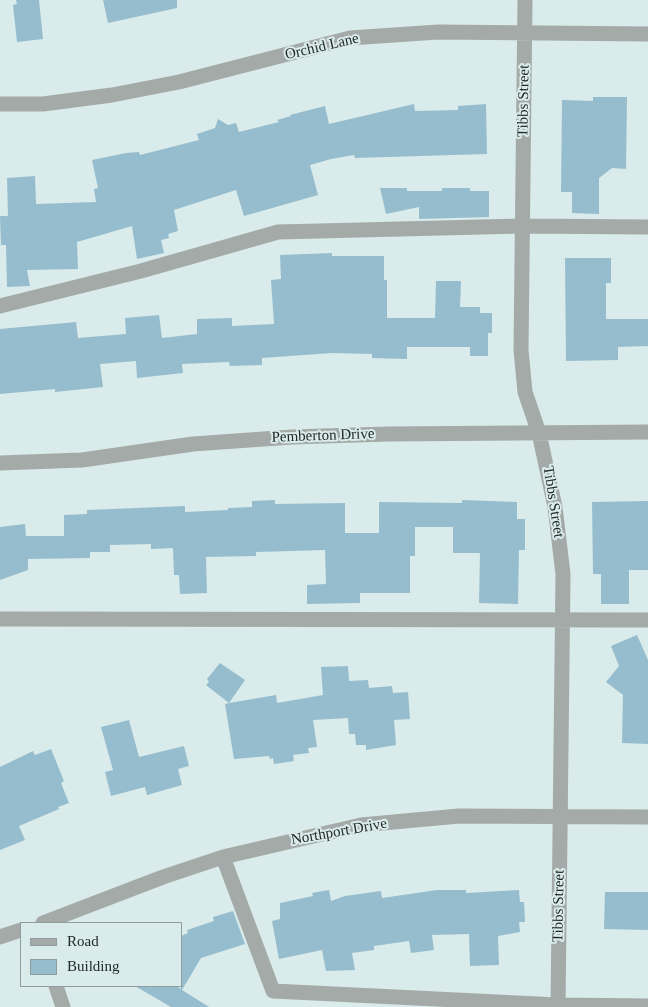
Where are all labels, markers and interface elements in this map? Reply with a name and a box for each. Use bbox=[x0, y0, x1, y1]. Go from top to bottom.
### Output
street label: Orchid Lane bbox=[283, 30, 361, 64]
street label: Tibbs Street bbox=[514, 65, 534, 137]
street label: Pemberton Drive bbox=[271, 425, 375, 447]
street label: Tibbs Street bbox=[538, 465, 568, 539]
street label: Northport Drive bbox=[290, 815, 388, 849]
street label: Tibbs Street bbox=[549, 870, 569, 942]
legend bbox=[20, 922, 182, 987]
text: Road bbox=[67, 933, 99, 949]
text: Building bbox=[67, 958, 120, 974]

